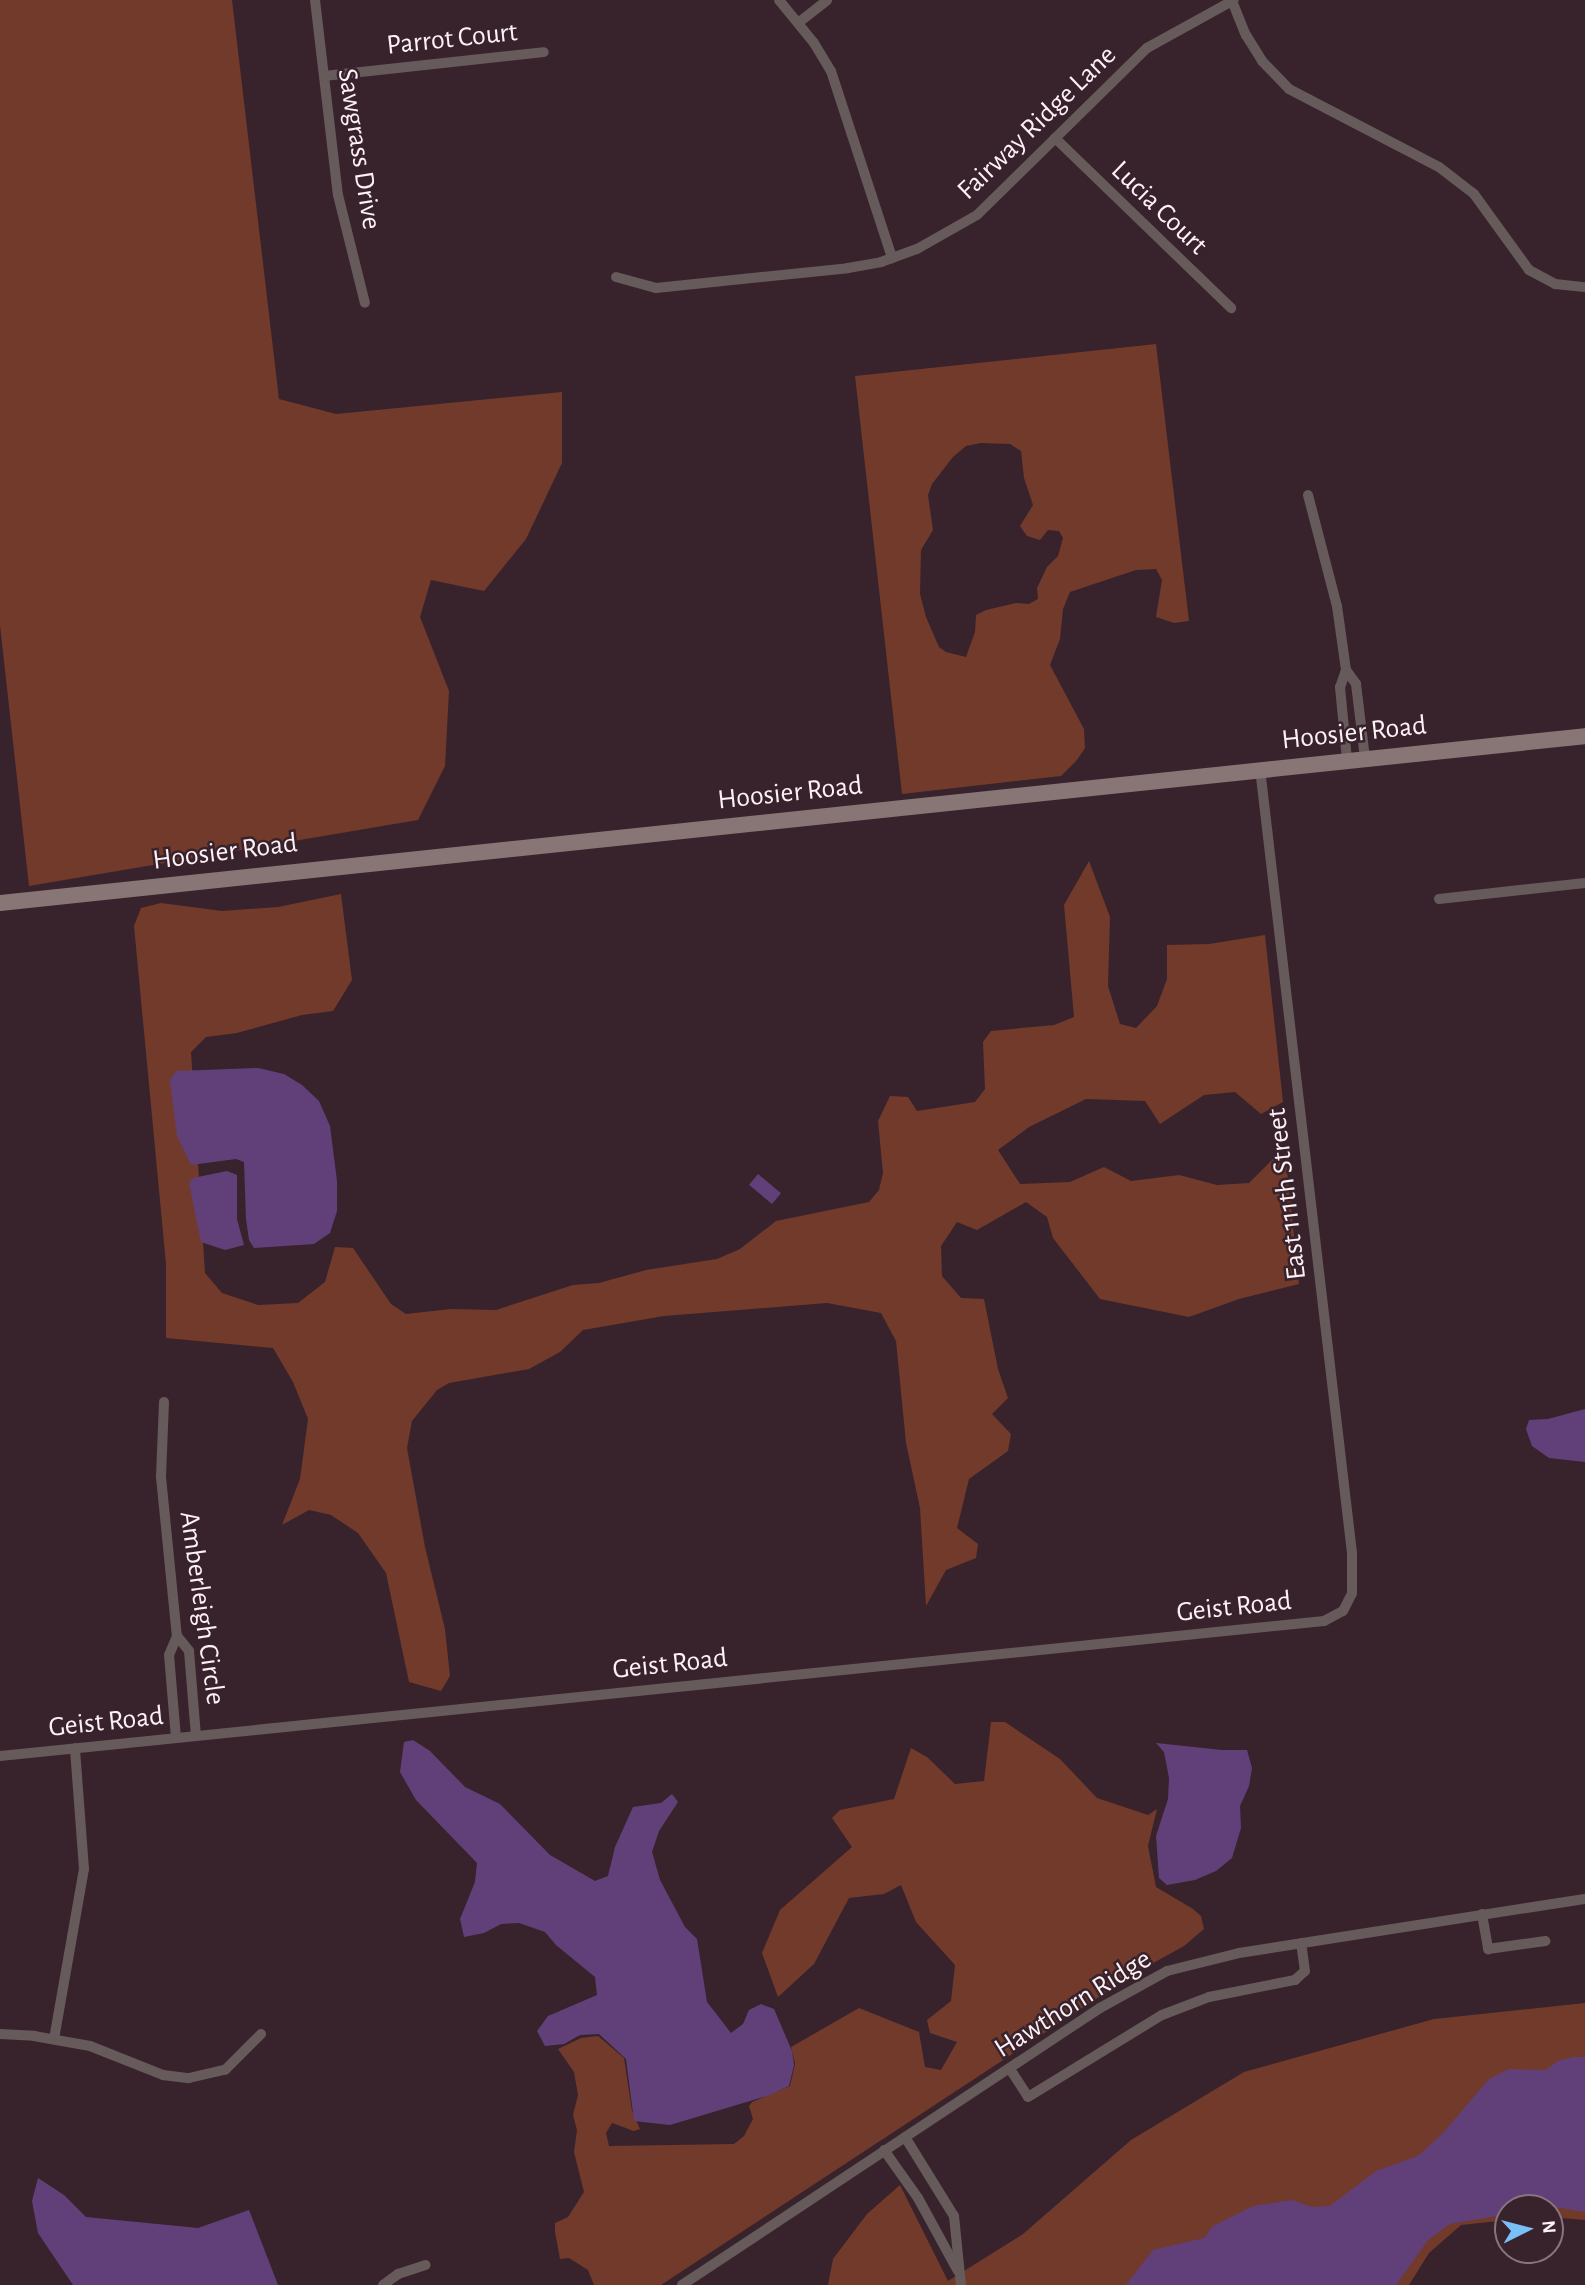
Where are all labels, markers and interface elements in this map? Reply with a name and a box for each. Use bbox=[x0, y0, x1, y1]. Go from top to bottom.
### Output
street label: Parrot Court bbox=[385, 15, 519, 63]
street label: Fairway Ridge Lane bbox=[951, 39, 1123, 207]
street label: Sawgrass Drive bbox=[330, 66, 388, 232]
street label: Lucia Court bbox=[1104, 154, 1214, 262]
street label: Hoosier Road bbox=[1280, 709, 1428, 757]
street label: Hoosier Road bbox=[716, 769, 864, 817]
street label: Hoosier Road bbox=[151, 826, 299, 878]
street label: East 111th Street bbox=[1260, 1106, 1314, 1282]
street label: Amberleigh Circle bbox=[172, 1509, 232, 1707]
street label: Geist Road bbox=[1175, 1584, 1293, 1630]
street label: Geist Road bbox=[611, 1641, 729, 1687]
street label: Geist Road bbox=[47, 1699, 165, 1745]
street label: Hawthorn Ridge bbox=[988, 1942, 1158, 2066]
north arrow bbox=[1494, 2194, 1564, 2264]
text: N bbox=[1538, 2219, 1559, 2235]

